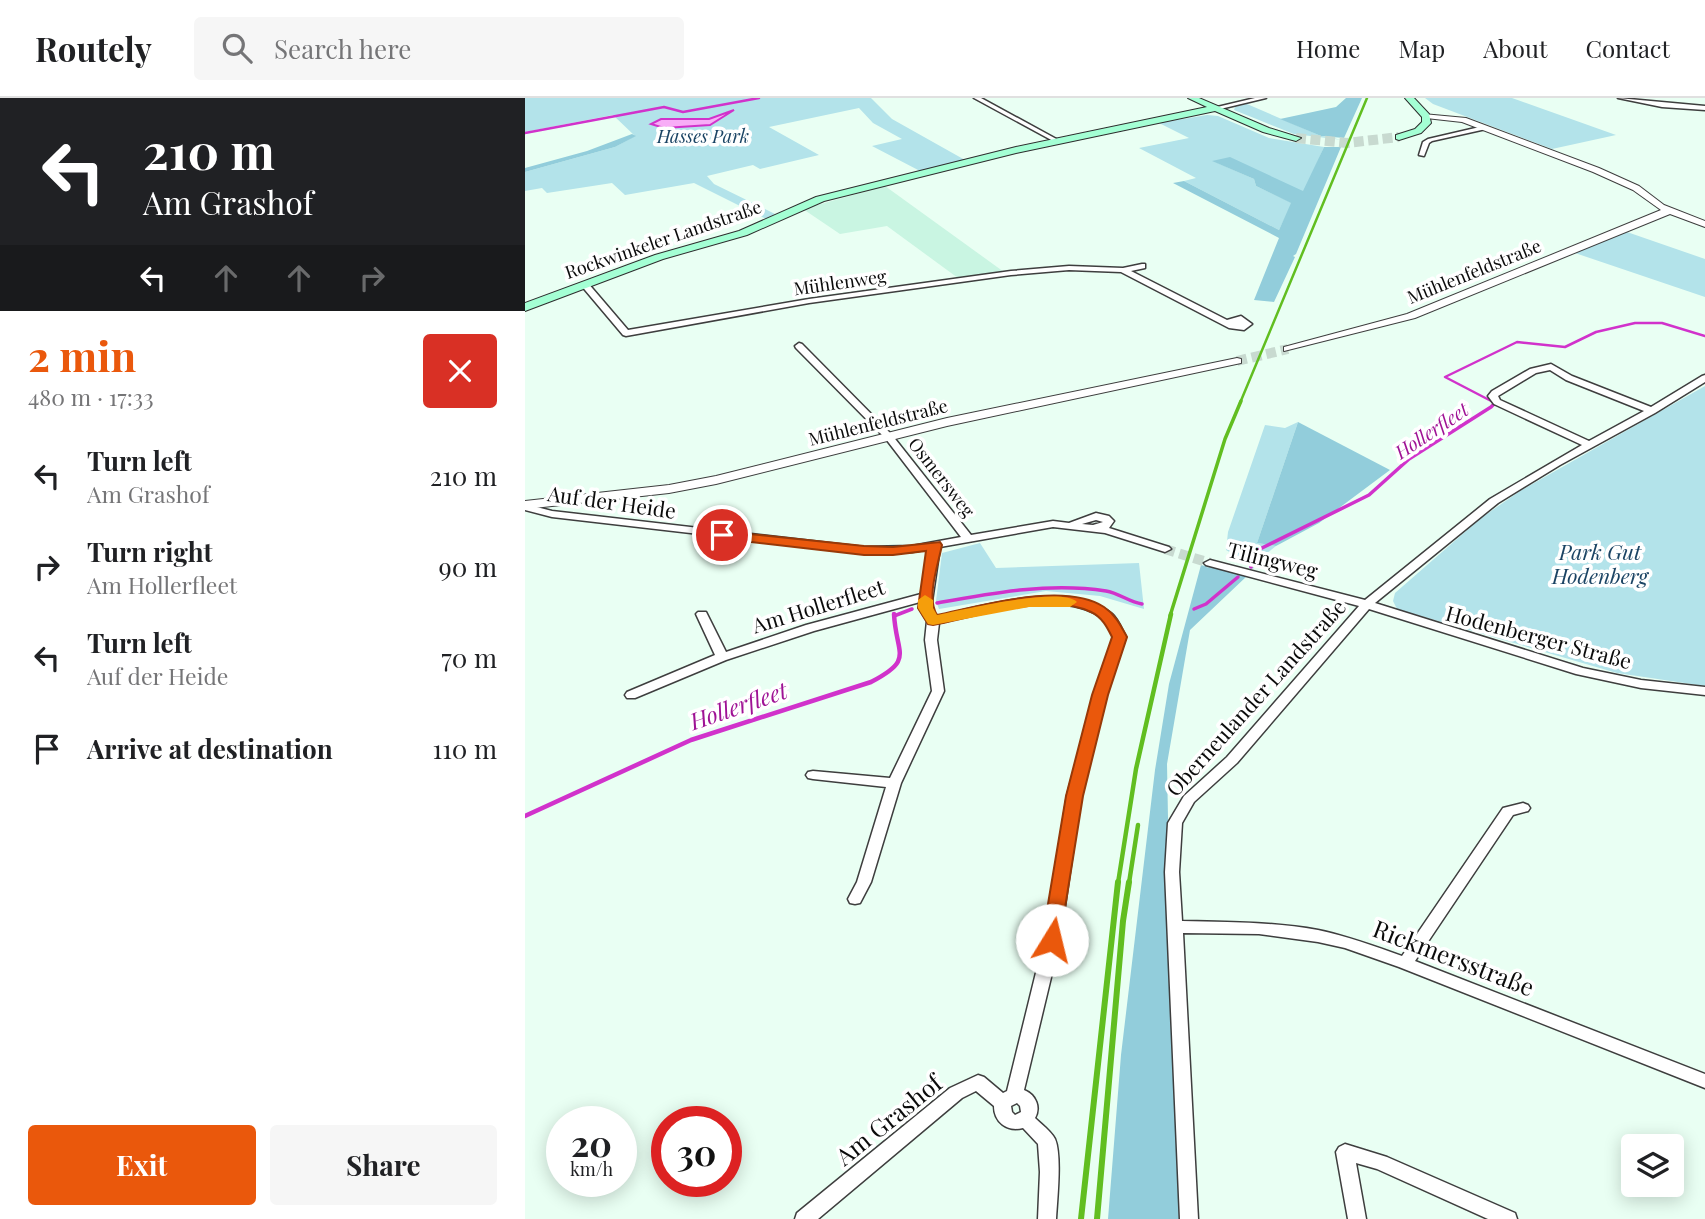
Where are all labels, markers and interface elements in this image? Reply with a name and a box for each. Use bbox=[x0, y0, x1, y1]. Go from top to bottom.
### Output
search box bbox=[194, 17, 684, 80]
text: Routely bbox=[35, 26, 152, 70]
icon: search bbox=[218, 29, 256, 67]
text: Search here bbox=[274, 31, 411, 66]
text: Home bbox=[1296, 32, 1360, 64]
text: Map bbox=[1398, 32, 1445, 64]
text: About bbox=[1483, 32, 1547, 64]
text: Contact bbox=[1585, 32, 1670, 64]
text: 210 m bbox=[143, 117, 275, 182]
park label: Hasses Park bbox=[656, 124, 749, 148]
icon: left bbox=[28, 126, 119, 217]
text: Am Grashof bbox=[143, 180, 314, 223]
street label: Rockwinkeler Landstraße bbox=[561, 194, 765, 284]
street label: Mühlenfeldstraße bbox=[1403, 233, 1545, 309]
icon: left bbox=[134, 259, 172, 297]
icon: ahead bbox=[207, 259, 245, 297]
icon: ahead bbox=[280, 259, 318, 297]
icon: right bbox=[353, 259, 391, 297]
street label: Mühlenweg bbox=[792, 264, 888, 300]
text: 2 min bbox=[28, 327, 136, 383]
button: close bbox=[423, 334, 497, 408]
text: 480 m · 17:33 bbox=[28, 381, 154, 412]
street label: Mühlenfeldstraße bbox=[806, 393, 950, 451]
water label: Hollerfleet bbox=[1388, 395, 1474, 465]
street label: Osmersweg bbox=[903, 432, 981, 522]
text: Turn left bbox=[87, 443, 192, 478]
icon: left bbox=[28, 457, 66, 495]
text: 210 m bbox=[430, 458, 497, 493]
text: Am Grashof bbox=[87, 478, 210, 509]
street label: Auf der Heide bbox=[545, 478, 678, 524]
pin bbox=[692, 505, 752, 565]
icon: arrive bbox=[703, 516, 741, 554]
text: Turn right bbox=[87, 534, 213, 569]
street label: Tilingweg bbox=[1225, 534, 1321, 584]
park label: Park Gut Hodenberg bbox=[1551, 537, 1650, 589]
icon: right bbox=[28, 548, 66, 586]
text: 90 m bbox=[439, 549, 497, 584]
text: Am Hollerfleet bbox=[87, 569, 237, 600]
street label: Am Hollerfleet bbox=[747, 571, 888, 639]
street label: Oberneulander Landstraße bbox=[1159, 593, 1351, 801]
street label: Hodenberger Straße bbox=[1443, 598, 1635, 674]
text: Turn left bbox=[87, 625, 192, 660]
icon: left bbox=[28, 639, 66, 677]
text: 70 m bbox=[441, 640, 497, 675]
text: Auf der Heide bbox=[87, 660, 228, 691]
water label: Hollerfleet bbox=[684, 673, 792, 736]
icon: arrive bbox=[28, 730, 66, 768]
text: Arrive at destination bbox=[87, 731, 333, 766]
text: 110 m bbox=[433, 731, 497, 766]
position arrow bbox=[1015, 903, 1089, 977]
street label: Rickmersstraße bbox=[1369, 912, 1539, 1002]
street label: Am Grashof bbox=[827, 1065, 949, 1172]
speed limit sign: 30 bbox=[651, 1106, 742, 1197]
text: 20 bbox=[571, 1119, 612, 1166]
button: Exit bbox=[28, 1125, 256, 1205]
button: Share bbox=[270, 1125, 497, 1205]
map controls bbox=[1621, 1134, 1684, 1197]
button: layers bbox=[1621, 1134, 1684, 1197]
text: km/h bbox=[570, 1157, 613, 1181]

